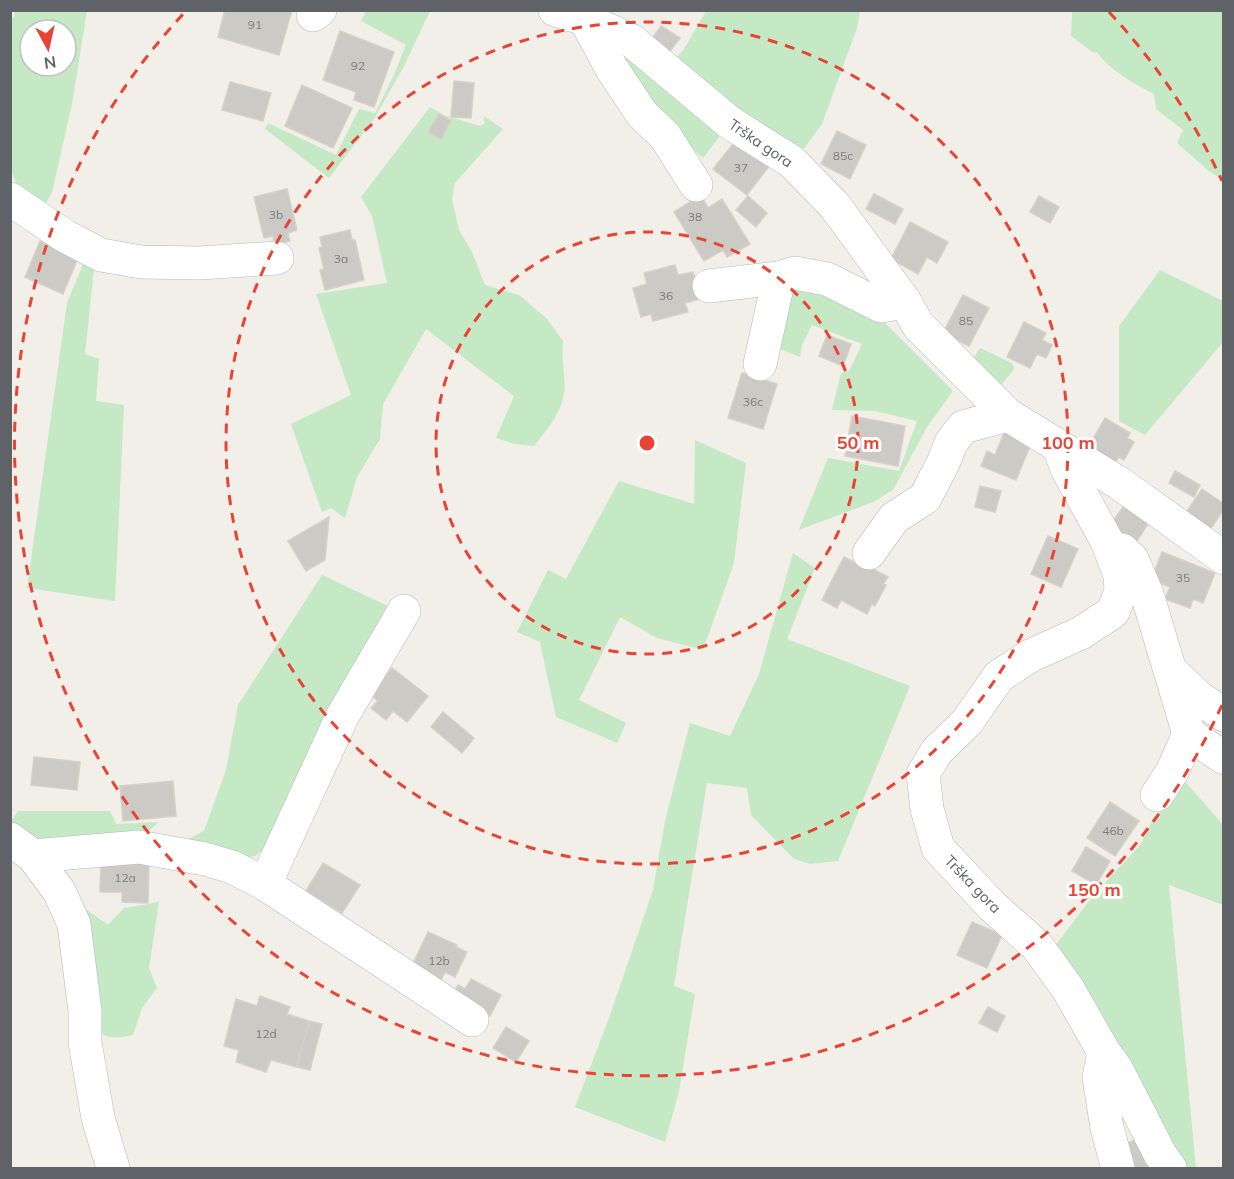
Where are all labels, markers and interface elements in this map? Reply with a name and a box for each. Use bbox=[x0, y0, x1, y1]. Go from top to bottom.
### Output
house number: 91 bbox=[248, 17, 262, 32]
north arrow bbox=[18, 18, 78, 78]
text: N bbox=[43, 52, 57, 74]
house number: 92 bbox=[351, 58, 365, 73]
street label: Trška gora bbox=[725, 115, 797, 171]
house number: 85c bbox=[833, 148, 853, 163]
house number: 37 bbox=[734, 160, 748, 175]
house number: 3b bbox=[269, 207, 283, 222]
house number: 38 bbox=[688, 209, 702, 224]
house number: 3a bbox=[334, 251, 348, 266]
house number: 36 bbox=[659, 288, 673, 303]
house number: 85 bbox=[959, 313, 973, 328]
house number: 36c bbox=[743, 394, 763, 409]
text: 50 m bbox=[837, 431, 879, 454]
text: 100 m bbox=[1041, 431, 1095, 454]
centre of rings bbox=[637, 433, 657, 453]
house number: 35 bbox=[1176, 570, 1190, 585]
house number: 46b bbox=[1102, 823, 1124, 838]
street label: Trška gora bbox=[941, 851, 1005, 917]
house number: 12a bbox=[114, 870, 136, 885]
text: 150 m bbox=[1067, 878, 1121, 901]
house number: 12b bbox=[428, 953, 450, 968]
house number: 12d bbox=[255, 1026, 277, 1041]

